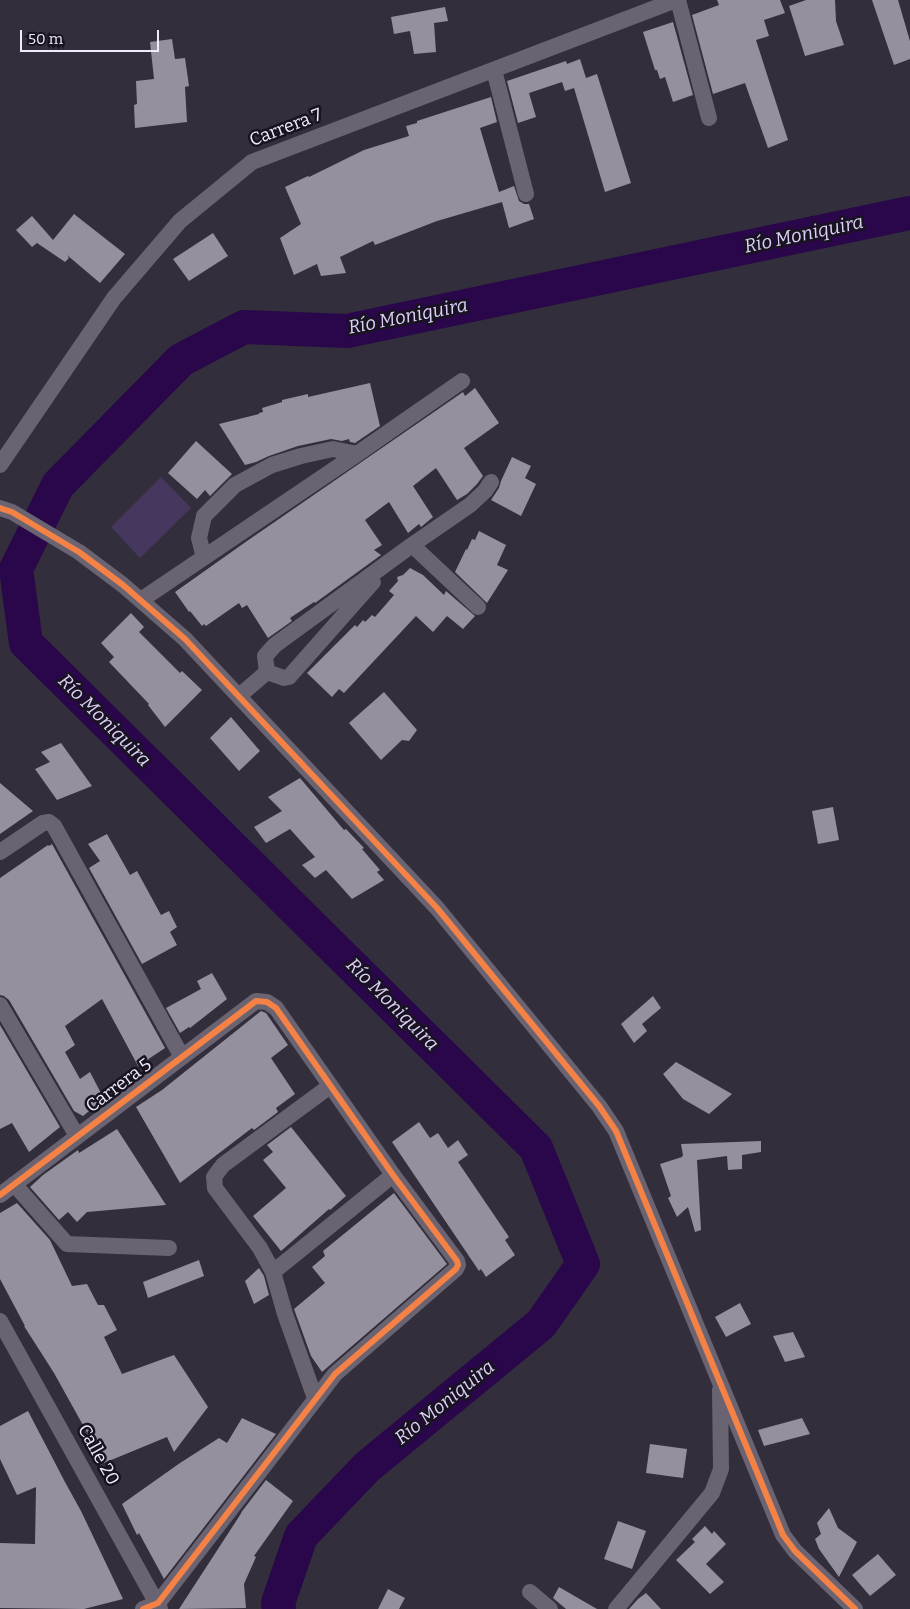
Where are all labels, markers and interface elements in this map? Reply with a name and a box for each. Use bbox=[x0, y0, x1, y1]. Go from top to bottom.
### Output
scale bar bbox=[22, 20, 161, 52]
text: 50 m bbox=[28, 30, 63, 48]
street label: Carrera 7 bbox=[247, 104, 325, 152]
water label: Río Moniquira bbox=[742, 211, 866, 259]
water label: Río Moniquira bbox=[346, 294, 470, 340]
water label: Río Moniquira bbox=[53, 670, 155, 772]
water label: Río Moniquira bbox=[341, 954, 443, 1056]
street label: Carrera 5 bbox=[82, 1054, 156, 1118]
water label: Río Moniquira bbox=[391, 1356, 499, 1450]
street label: Calle 20 bbox=[73, 1421, 123, 1489]

